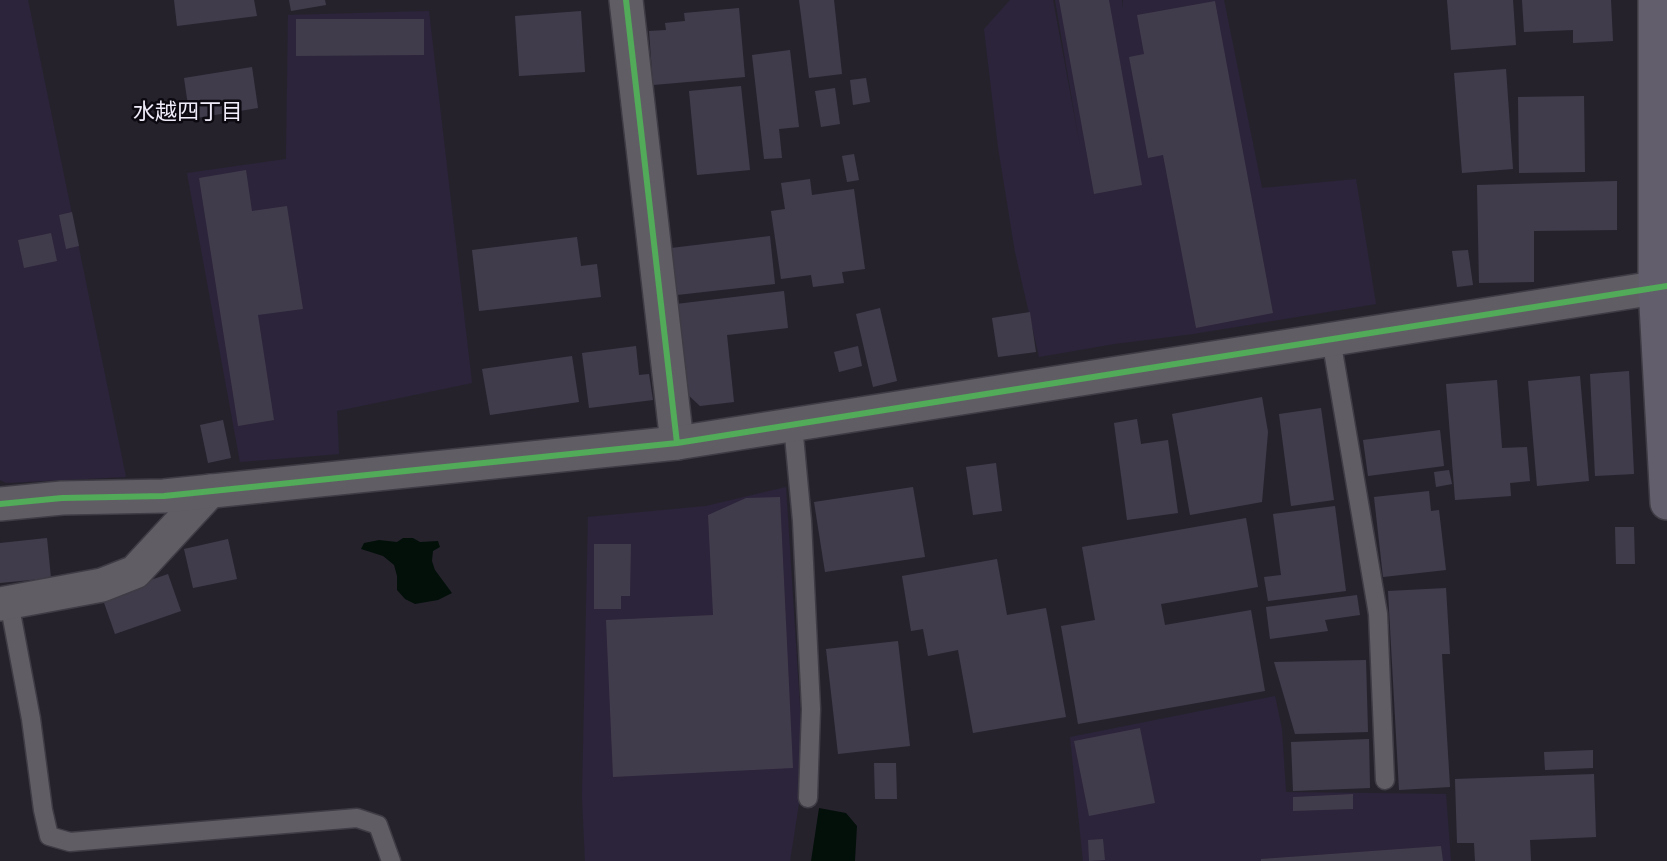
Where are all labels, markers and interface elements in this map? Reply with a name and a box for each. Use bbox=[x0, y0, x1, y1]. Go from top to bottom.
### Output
district label: 水越四丁目 bbox=[133, 100, 243, 126]

